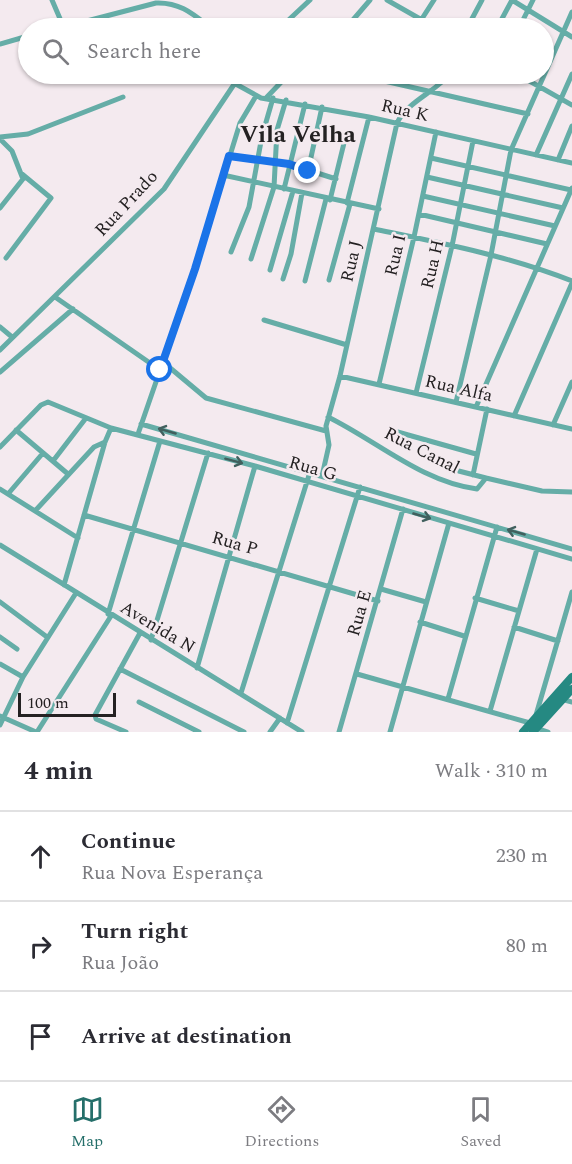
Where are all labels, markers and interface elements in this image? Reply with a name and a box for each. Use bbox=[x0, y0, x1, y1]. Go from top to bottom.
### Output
search box bbox=[18, 18, 554, 84]
icon: search bbox=[39, 35, 72, 68]
text: Search here bbox=[87, 35, 201, 68]
street label: Rua K bbox=[378, 92, 431, 129]
district label: Vila Velha bbox=[240, 117, 357, 153]
route end bbox=[294, 157, 320, 183]
street label: Rua Prado bbox=[88, 164, 164, 243]
street label: Rua I bbox=[378, 231, 413, 279]
street label: Rua J bbox=[334, 237, 369, 285]
street label: Rua H bbox=[414, 237, 451, 291]
route start bbox=[146, 356, 172, 382]
street label: Rua Alfa bbox=[422, 368, 496, 409]
street label: Rua Canal bbox=[379, 420, 464, 481]
one-way arrow bbox=[158, 425, 177, 436]
street label: Rua G bbox=[286, 449, 340, 488]
one-way arrow bbox=[225, 456, 244, 467]
one-way arrow bbox=[412, 510, 431, 522]
street label: Rua P bbox=[209, 524, 261, 563]
one-way arrow bbox=[507, 526, 526, 538]
street label: Rua E bbox=[340, 587, 379, 639]
street label: Avenida N bbox=[115, 594, 201, 661]
scale bar bbox=[18, 690, 116, 718]
text: 100 m bbox=[27, 691, 69, 715]
text: 4 min bbox=[24, 751, 93, 791]
text: Walk · 310 m bbox=[435, 756, 548, 786]
text: Continue bbox=[81, 825, 176, 858]
icon: ahead bbox=[24, 840, 57, 873]
text: 230 m bbox=[496, 841, 548, 871]
text: Rua Nova Esperança bbox=[81, 858, 263, 888]
text: Turn right bbox=[81, 915, 188, 948]
icon: right bbox=[24, 930, 57, 963]
text: 80 m bbox=[506, 931, 548, 961]
text: Rua João bbox=[81, 948, 159, 978]
icon: arrive bbox=[24, 1020, 57, 1053]
text: Arrive at destination bbox=[81, 1020, 292, 1053]
tab: Map bbox=[71, 1093, 104, 1153]
tab: Directions bbox=[245, 1093, 319, 1153]
tab: Saved bbox=[460, 1093, 501, 1153]

